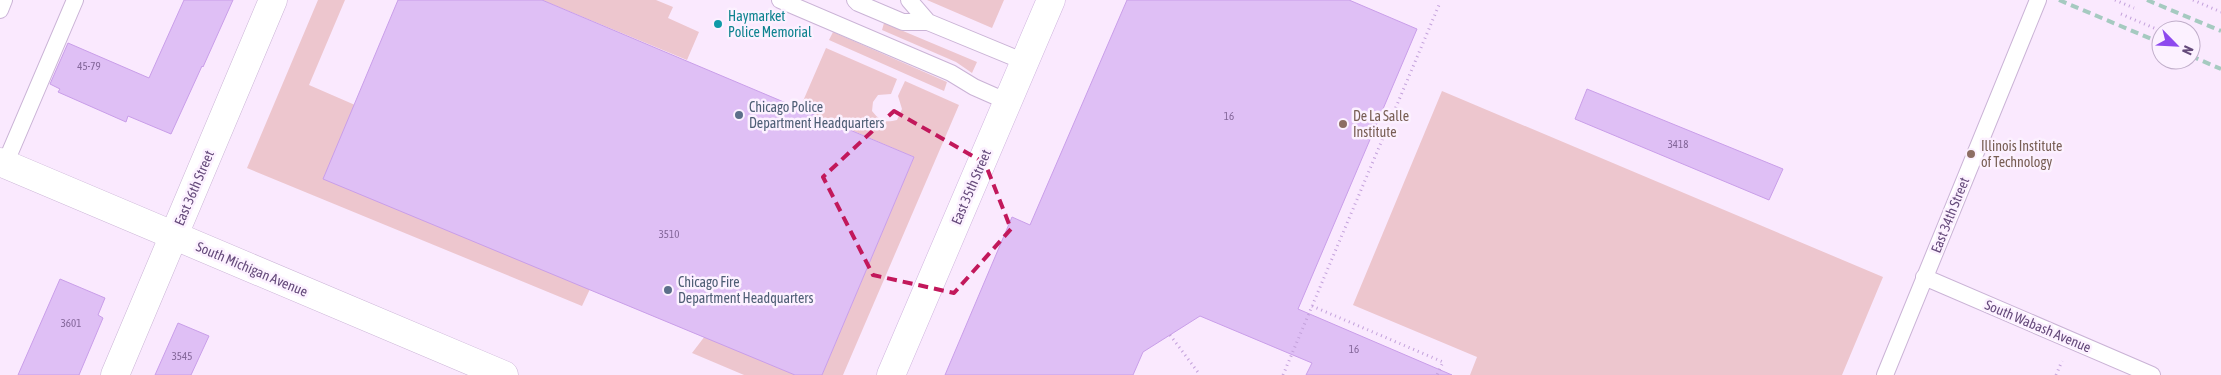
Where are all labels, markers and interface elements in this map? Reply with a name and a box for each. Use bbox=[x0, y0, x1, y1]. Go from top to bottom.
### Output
place label: Haymarket Police Memorial bbox=[728, 8, 812, 40]
marker: Haymarket Police Memorial bbox=[712, 18, 724, 30]
north arrow bbox=[2151, 20, 2201, 70]
text: N bbox=[2179, 43, 2197, 57]
house number: 45-79 bbox=[77, 60, 101, 72]
place label: Chicago Police Department Headquarters bbox=[749, 99, 884, 131]
place label: De La Salle Institute bbox=[1353, 108, 1409, 140]
marker: Chicago Police Department Headquarters bbox=[733, 109, 745, 121]
house number: 16 bbox=[1224, 110, 1234, 122]
marker: De La Salle Institute bbox=[1337, 118, 1349, 130]
house number: 3418 bbox=[1668, 138, 1688, 150]
place label: Illinois Institute of Technology bbox=[1981, 138, 2062, 170]
street label: East 35th Street bbox=[948, 147, 994, 227]
street label: East 36th Street bbox=[171, 148, 217, 228]
marker: Illinois Institute of Technology bbox=[1965, 148, 1977, 160]
street label: East 34th Street bbox=[1928, 175, 1972, 255]
house number: 3510 bbox=[659, 228, 679, 240]
street label: South Michigan Avenue bbox=[194, 238, 310, 300]
place label: Chicago Fire Department Headquarters bbox=[678, 274, 813, 306]
marker: Chicago Fire Department Headquarters bbox=[662, 284, 674, 296]
street label: South Wabash Avenue bbox=[1983, 296, 2093, 356]
house number: 3601 bbox=[61, 317, 81, 329]
house number: 16 bbox=[1349, 343, 1359, 355]
house number: 3545 bbox=[172, 350, 192, 362]

